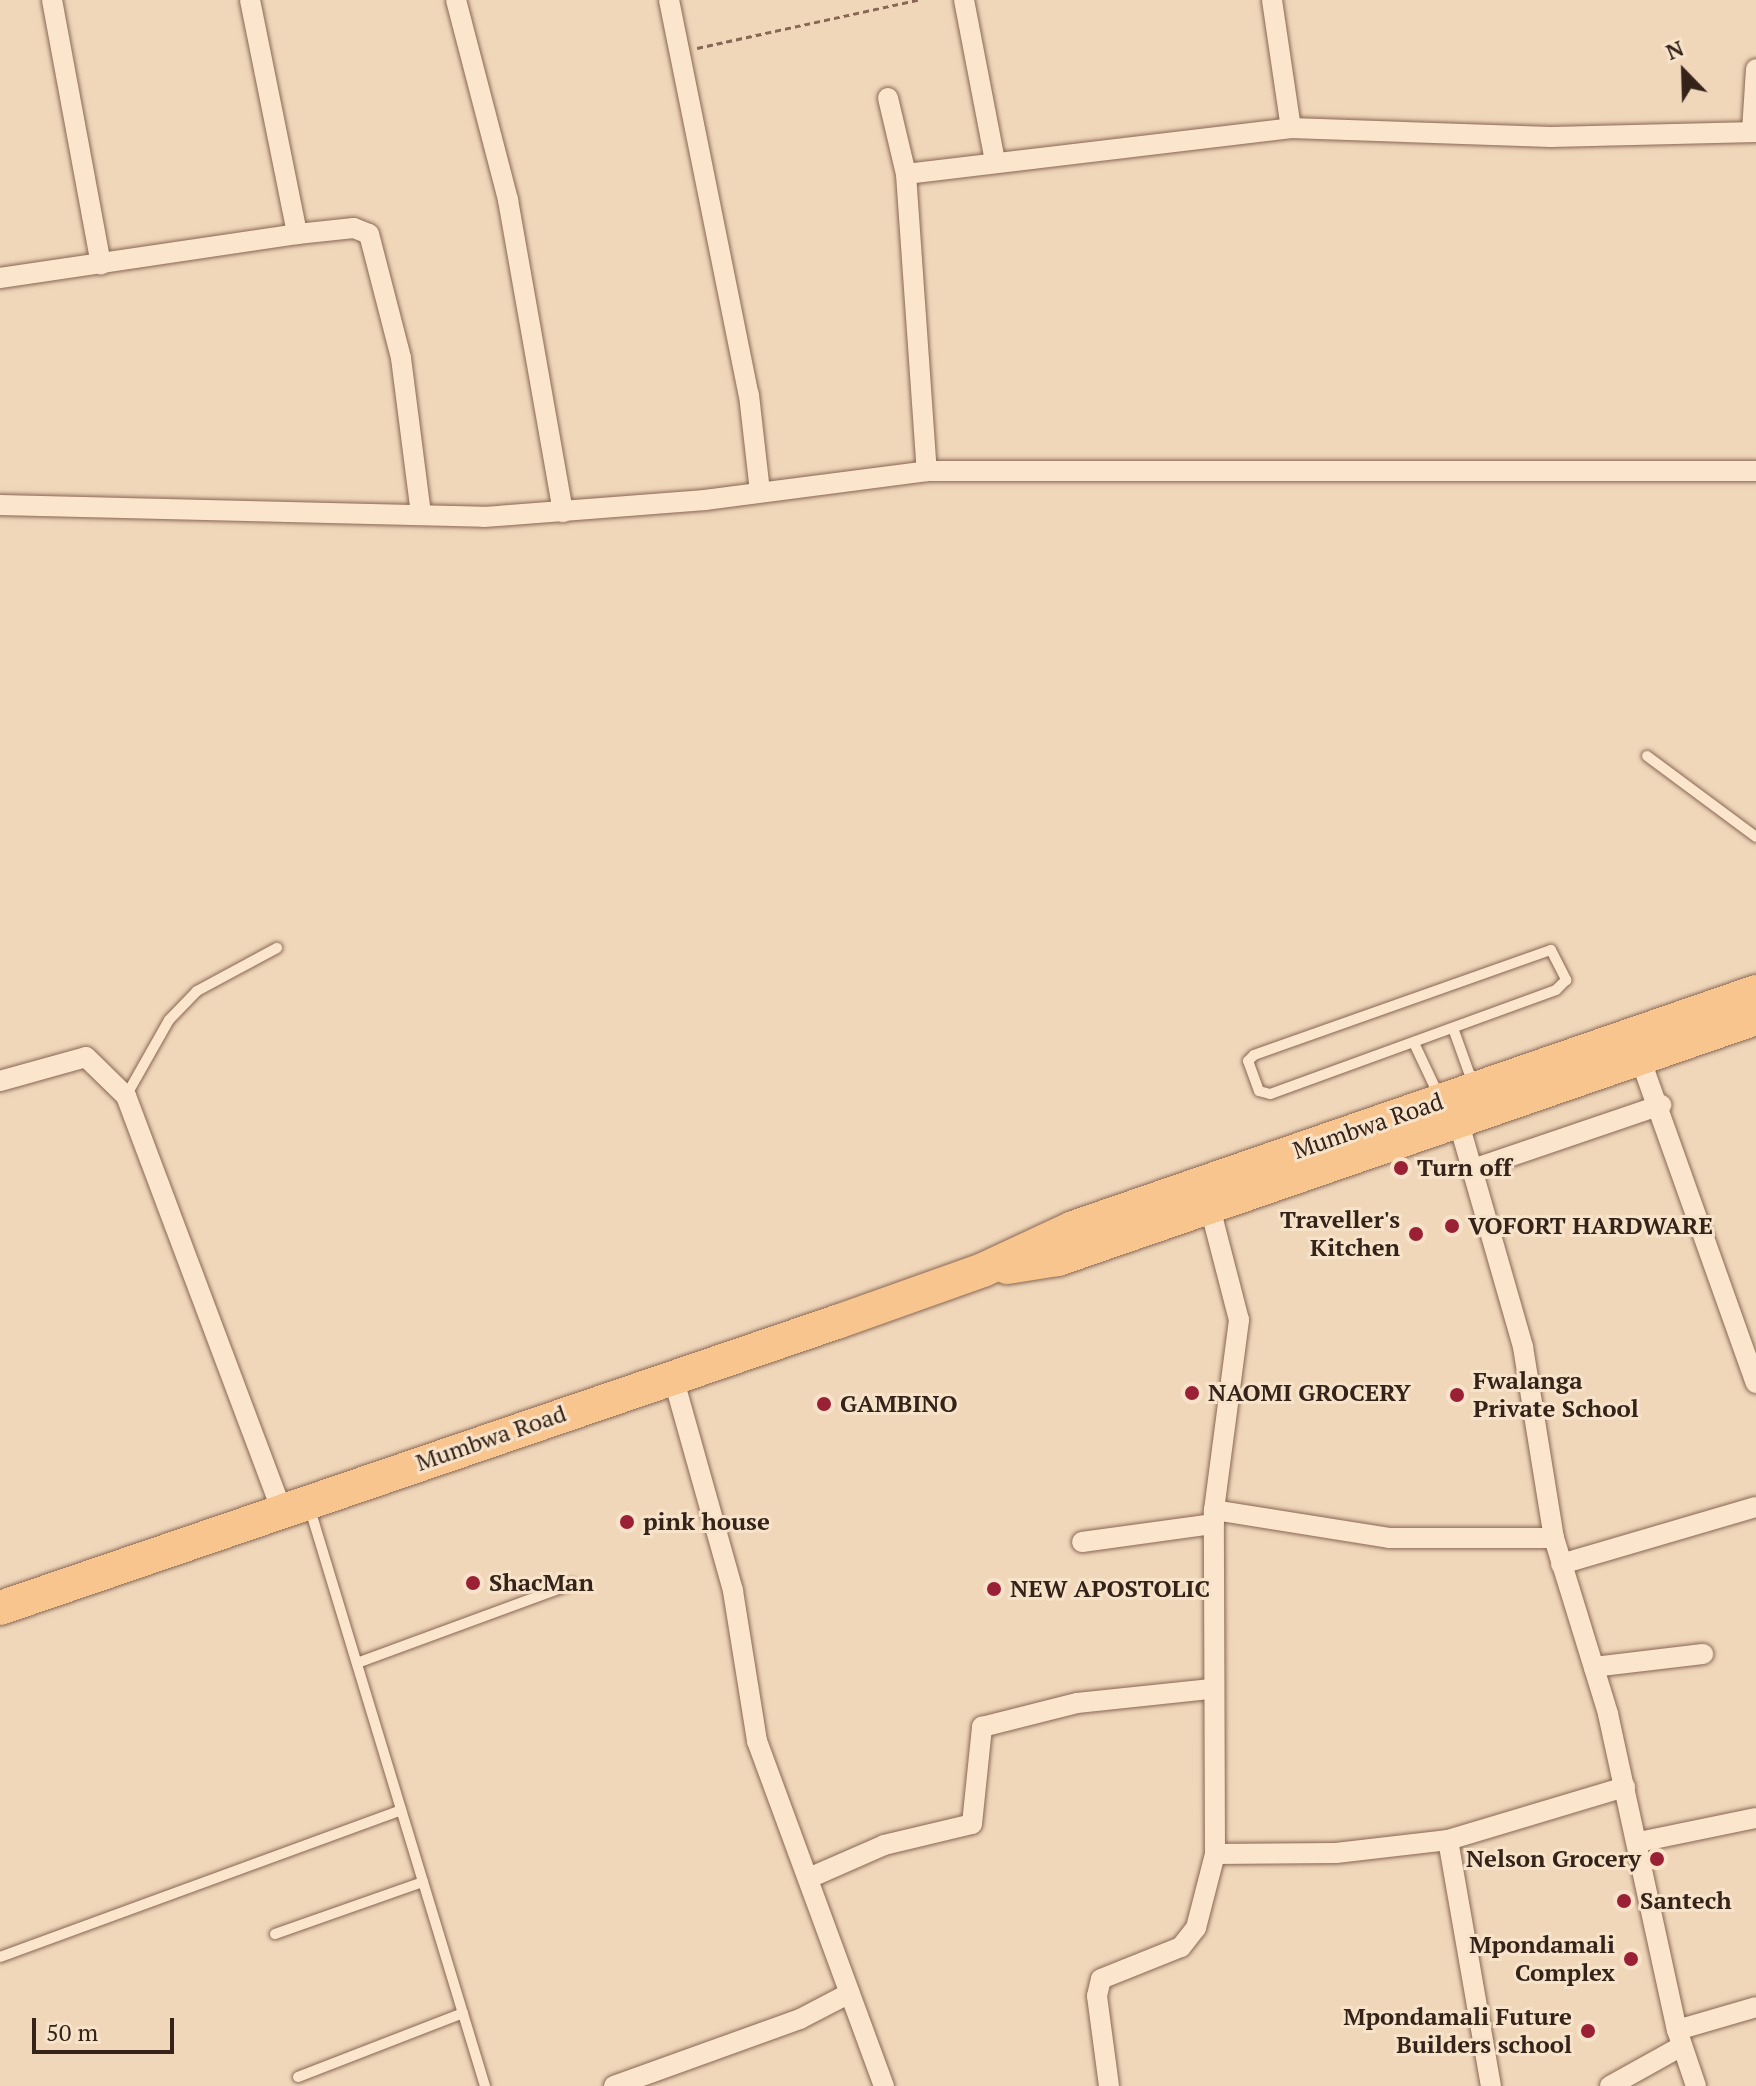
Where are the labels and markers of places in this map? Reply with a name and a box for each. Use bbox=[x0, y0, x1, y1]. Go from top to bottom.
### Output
place label: Turn off bbox=[1417, 1154, 1512, 1182]
marker: Turn off bbox=[1392, 1159, 1410, 1177]
place label: Traveller's Kitchen bbox=[1280, 1206, 1400, 1262]
place label: VOFORT HARDWARE bbox=[1468, 1212, 1713, 1240]
marker: VOFORT HARDWARE bbox=[1443, 1217, 1461, 1235]
marker: Traveller's Kitchen bbox=[1407, 1225, 1425, 1243]
place label: Fwalanga Private School bbox=[1473, 1367, 1639, 1423]
place label: NAOMI GROCERY bbox=[1208, 1379, 1411, 1407]
marker: NAOMI GROCERY bbox=[1183, 1384, 1201, 1402]
marker: Fwalanga Private School bbox=[1448, 1386, 1466, 1404]
place label: GAMBINO bbox=[840, 1390, 958, 1418]
marker: GAMBINO bbox=[815, 1395, 833, 1413]
place label: pink house bbox=[643, 1508, 770, 1536]
marker: pink house bbox=[618, 1513, 636, 1531]
place label: ShacMan bbox=[489, 1569, 594, 1597]
marker: ShacMan bbox=[464, 1574, 482, 1592]
place label: NEW APOSTOLIC bbox=[1010, 1575, 1210, 1603]
marker: NEW APOSTOLIC bbox=[985, 1580, 1003, 1598]
place label: Nelson Grocery bbox=[1466, 1845, 1641, 1873]
marker: Nelson Grocery bbox=[1648, 1850, 1666, 1868]
place label: Santech bbox=[1640, 1887, 1732, 1915]
marker: Santech bbox=[1615, 1892, 1633, 1910]
place label: Mpondamali Complex bbox=[1469, 1931, 1615, 1987]
marker: Mpondamali Complex bbox=[1622, 1950, 1640, 1968]
place label: Mpondamali Future Builders school bbox=[1343, 2003, 1572, 2059]
marker: Mpondamali Future Builders school bbox=[1579, 2022, 1597, 2040]

